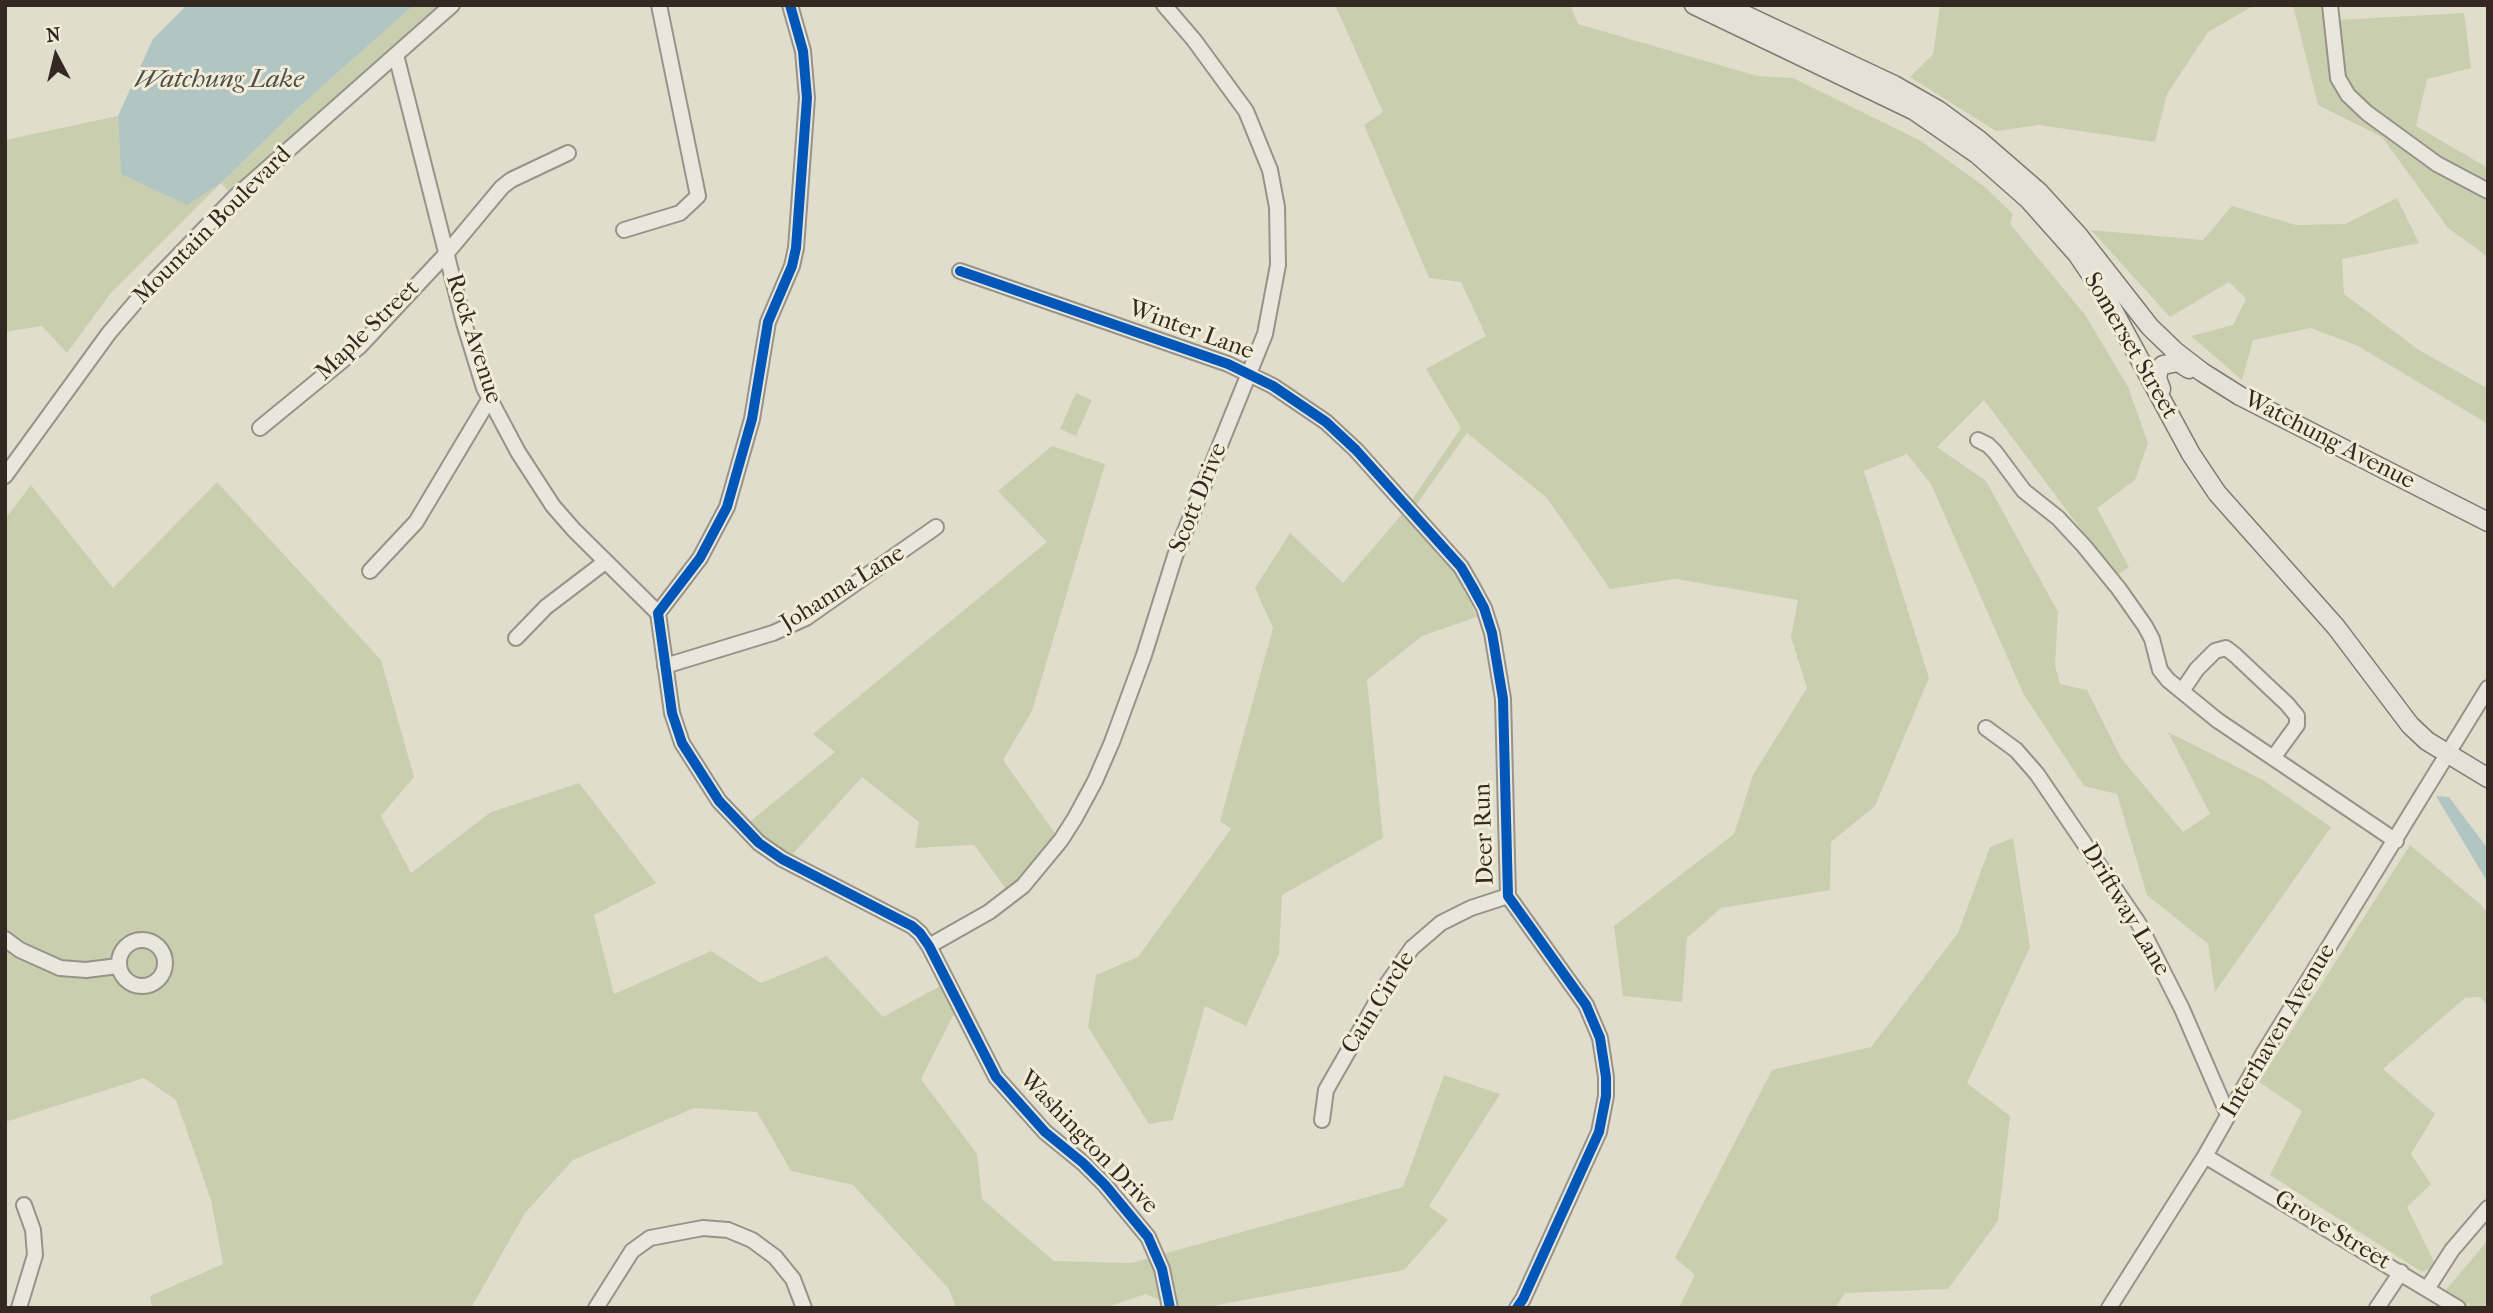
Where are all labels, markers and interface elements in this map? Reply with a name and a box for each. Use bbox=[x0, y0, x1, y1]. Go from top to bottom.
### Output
north arrow bbox=[21, 21, 91, 91]
text: N bbox=[45, 23, 62, 47]
water label: Watchung Lake bbox=[134, 65, 304, 97]
street label: Mountain Boulevard bbox=[128, 141, 298, 311]
street label: Somerset Street bbox=[2076, 268, 2184, 424]
street label: Rock Avenue bbox=[438, 270, 508, 408]
street label: Maple Street bbox=[310, 275, 426, 387]
street label: Winter Lane bbox=[1124, 295, 1258, 367]
street label: Watchung Avenue bbox=[2239, 385, 2419, 497]
street label: Scott Drive bbox=[1164, 439, 1234, 557]
street label: Johanna Lane bbox=[776, 540, 910, 638]
street label: Deer Run bbox=[1469, 783, 1501, 885]
street label: Driftway Lane bbox=[2074, 838, 2176, 982]
street label: Interhaven Avenue bbox=[2216, 939, 2342, 1123]
street label: Cain Circle bbox=[1336, 946, 1422, 1060]
street label: Washington Drive bbox=[1012, 1065, 1164, 1221]
street label: Grove Street bbox=[2269, 1185, 2395, 1277]

